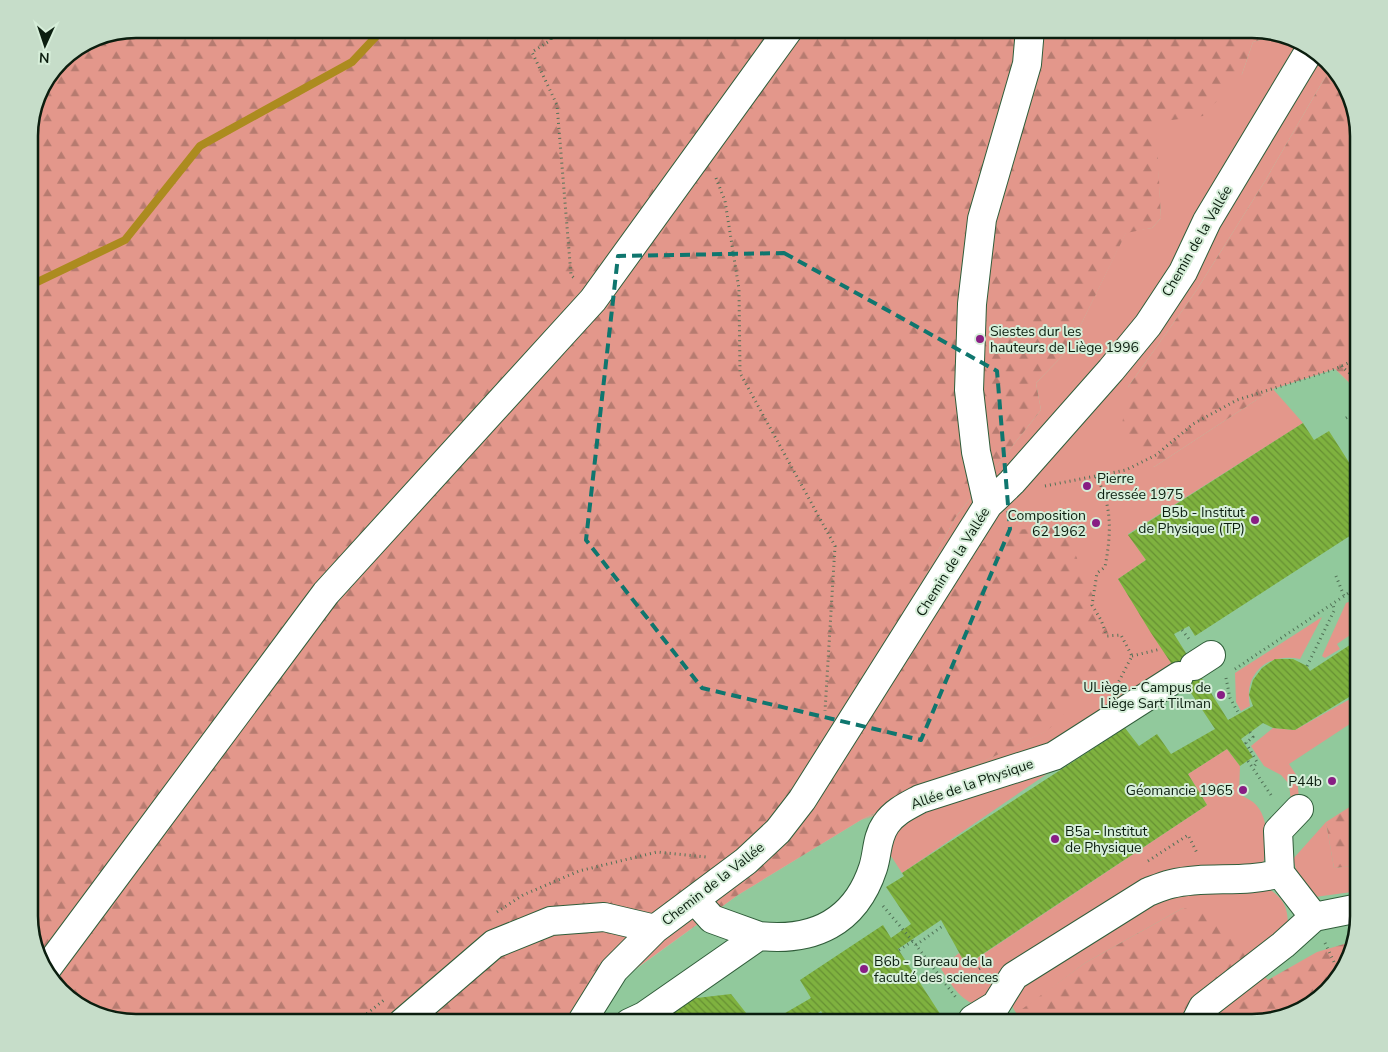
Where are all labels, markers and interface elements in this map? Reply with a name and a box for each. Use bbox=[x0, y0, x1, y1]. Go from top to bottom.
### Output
north arrow bbox=[20, 20, 70, 70]
text: N bbox=[39, 48, 50, 67]
street label: Chemin de la Vallée bbox=[1157, 182, 1237, 300]
place label: Siestes dur les hauteurs de Liège 1996 bbox=[990, 322, 1139, 357]
marker: Siestes dur les hauteurs de Liège 1996 bbox=[974, 333, 986, 345]
place label: Pierre dressée 1975 bbox=[1097, 469, 1183, 504]
marker: Pierre dressée 1975 bbox=[1081, 480, 1093, 492]
place label: B5b - Institut de Physique (TP) bbox=[1138, 503, 1245, 538]
street label: Chemin de la Vallée bbox=[912, 504, 994, 620]
place label: Composition 62 1962 bbox=[1007, 506, 1086, 541]
marker: B5b - Institut de Physique (TP) bbox=[1249, 514, 1261, 526]
marker: Composition 62 1962 bbox=[1090, 517, 1102, 529]
place label: ULiège - Campus de Liège Sart Tilman bbox=[1083, 678, 1211, 713]
marker: ULiège - Campus de Liège Sart Tilman bbox=[1215, 689, 1227, 701]
street label: Allée de la Physique bbox=[908, 754, 1036, 814]
place label: P44b bbox=[1288, 772, 1322, 791]
marker: P44b bbox=[1326, 775, 1338, 787]
place label: Géomancie 1965 bbox=[1126, 781, 1233, 800]
marker: Géomancie 1965 bbox=[1237, 784, 1249, 796]
place label: B5a - Institut de Physique bbox=[1065, 822, 1148, 857]
marker: B5a - Institut de Physique bbox=[1049, 833, 1061, 845]
street label: Chemin de la Vallée bbox=[658, 838, 768, 930]
place label: B6b - Bureau de la faculté des sciences bbox=[874, 952, 999, 987]
marker: B6b - Bureau de la faculté des sciences bbox=[858, 963, 870, 975]

